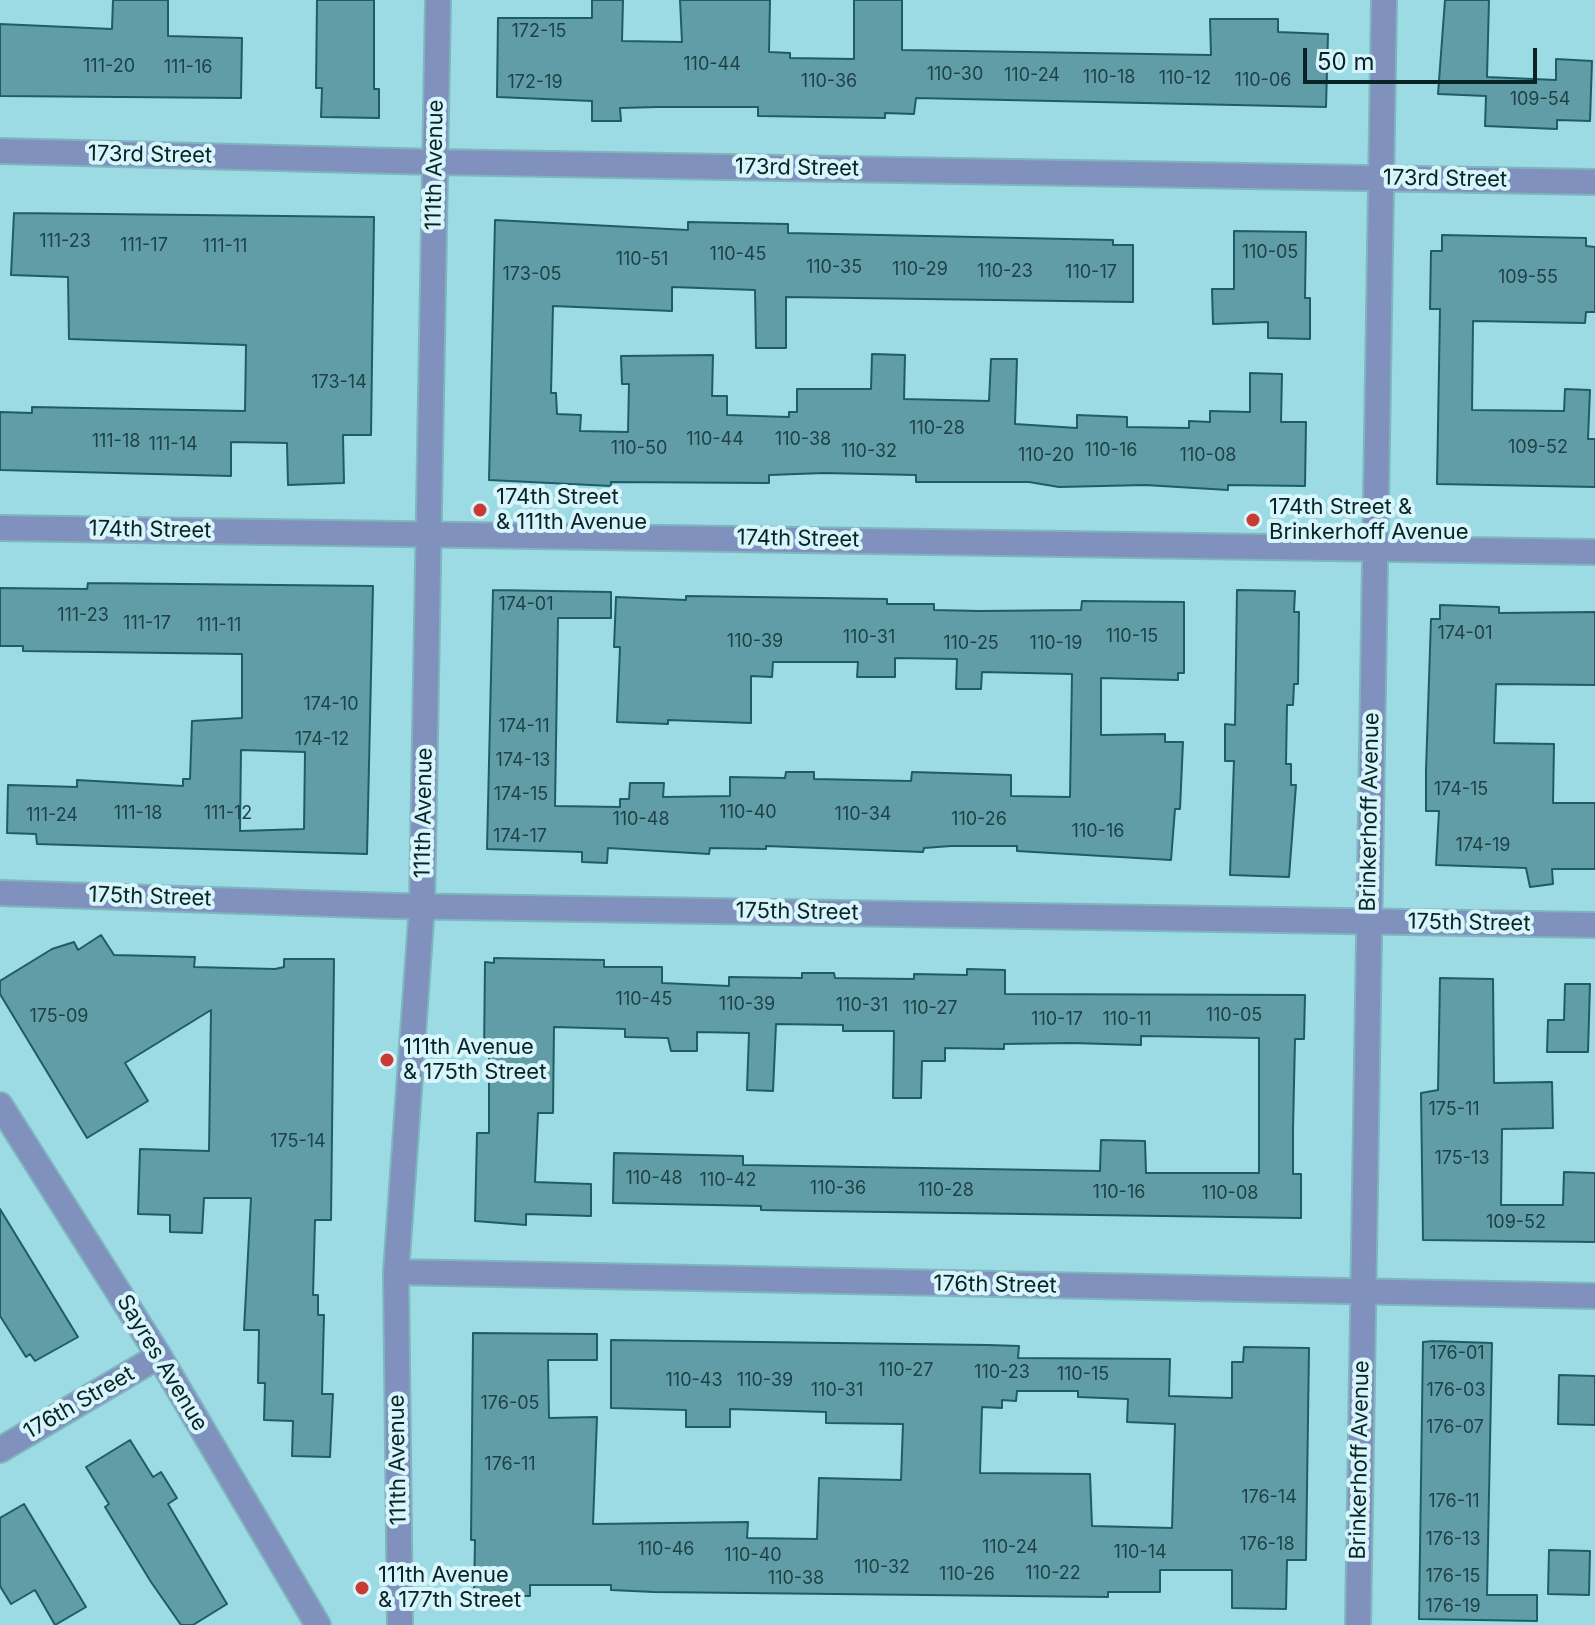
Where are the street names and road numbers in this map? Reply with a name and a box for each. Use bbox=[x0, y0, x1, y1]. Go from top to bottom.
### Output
street label: 111th Avenue bbox=[421, 99, 449, 231]
street label: 173rd Street bbox=[88, 141, 212, 169]
street label: 173rd Street bbox=[735, 154, 859, 182]
street label: 173rd Street bbox=[1383, 165, 1507, 193]
street label: 174th Street bbox=[88, 516, 212, 544]
street label: 174th Street bbox=[736, 525, 860, 553]
street label: Brinkerhoff Avenue bbox=[1355, 712, 1385, 912]
street label: 111th Avenue bbox=[410, 747, 438, 879]
street label: 175th Street bbox=[88, 882, 212, 912]
street label: 175th Street bbox=[735, 898, 859, 926]
street label: 175th Street bbox=[1407, 909, 1531, 937]
street label: 176th Street bbox=[933, 1271, 1057, 1299]
street label: Sayres Avenue bbox=[111, 1290, 213, 1436]
street label: Brinkerhoff Avenue bbox=[1345, 1360, 1375, 1560]
street label: 176th Street bbox=[19, 1361, 139, 1445]
street label: 111th Avenue bbox=[384, 1394, 412, 1526]

